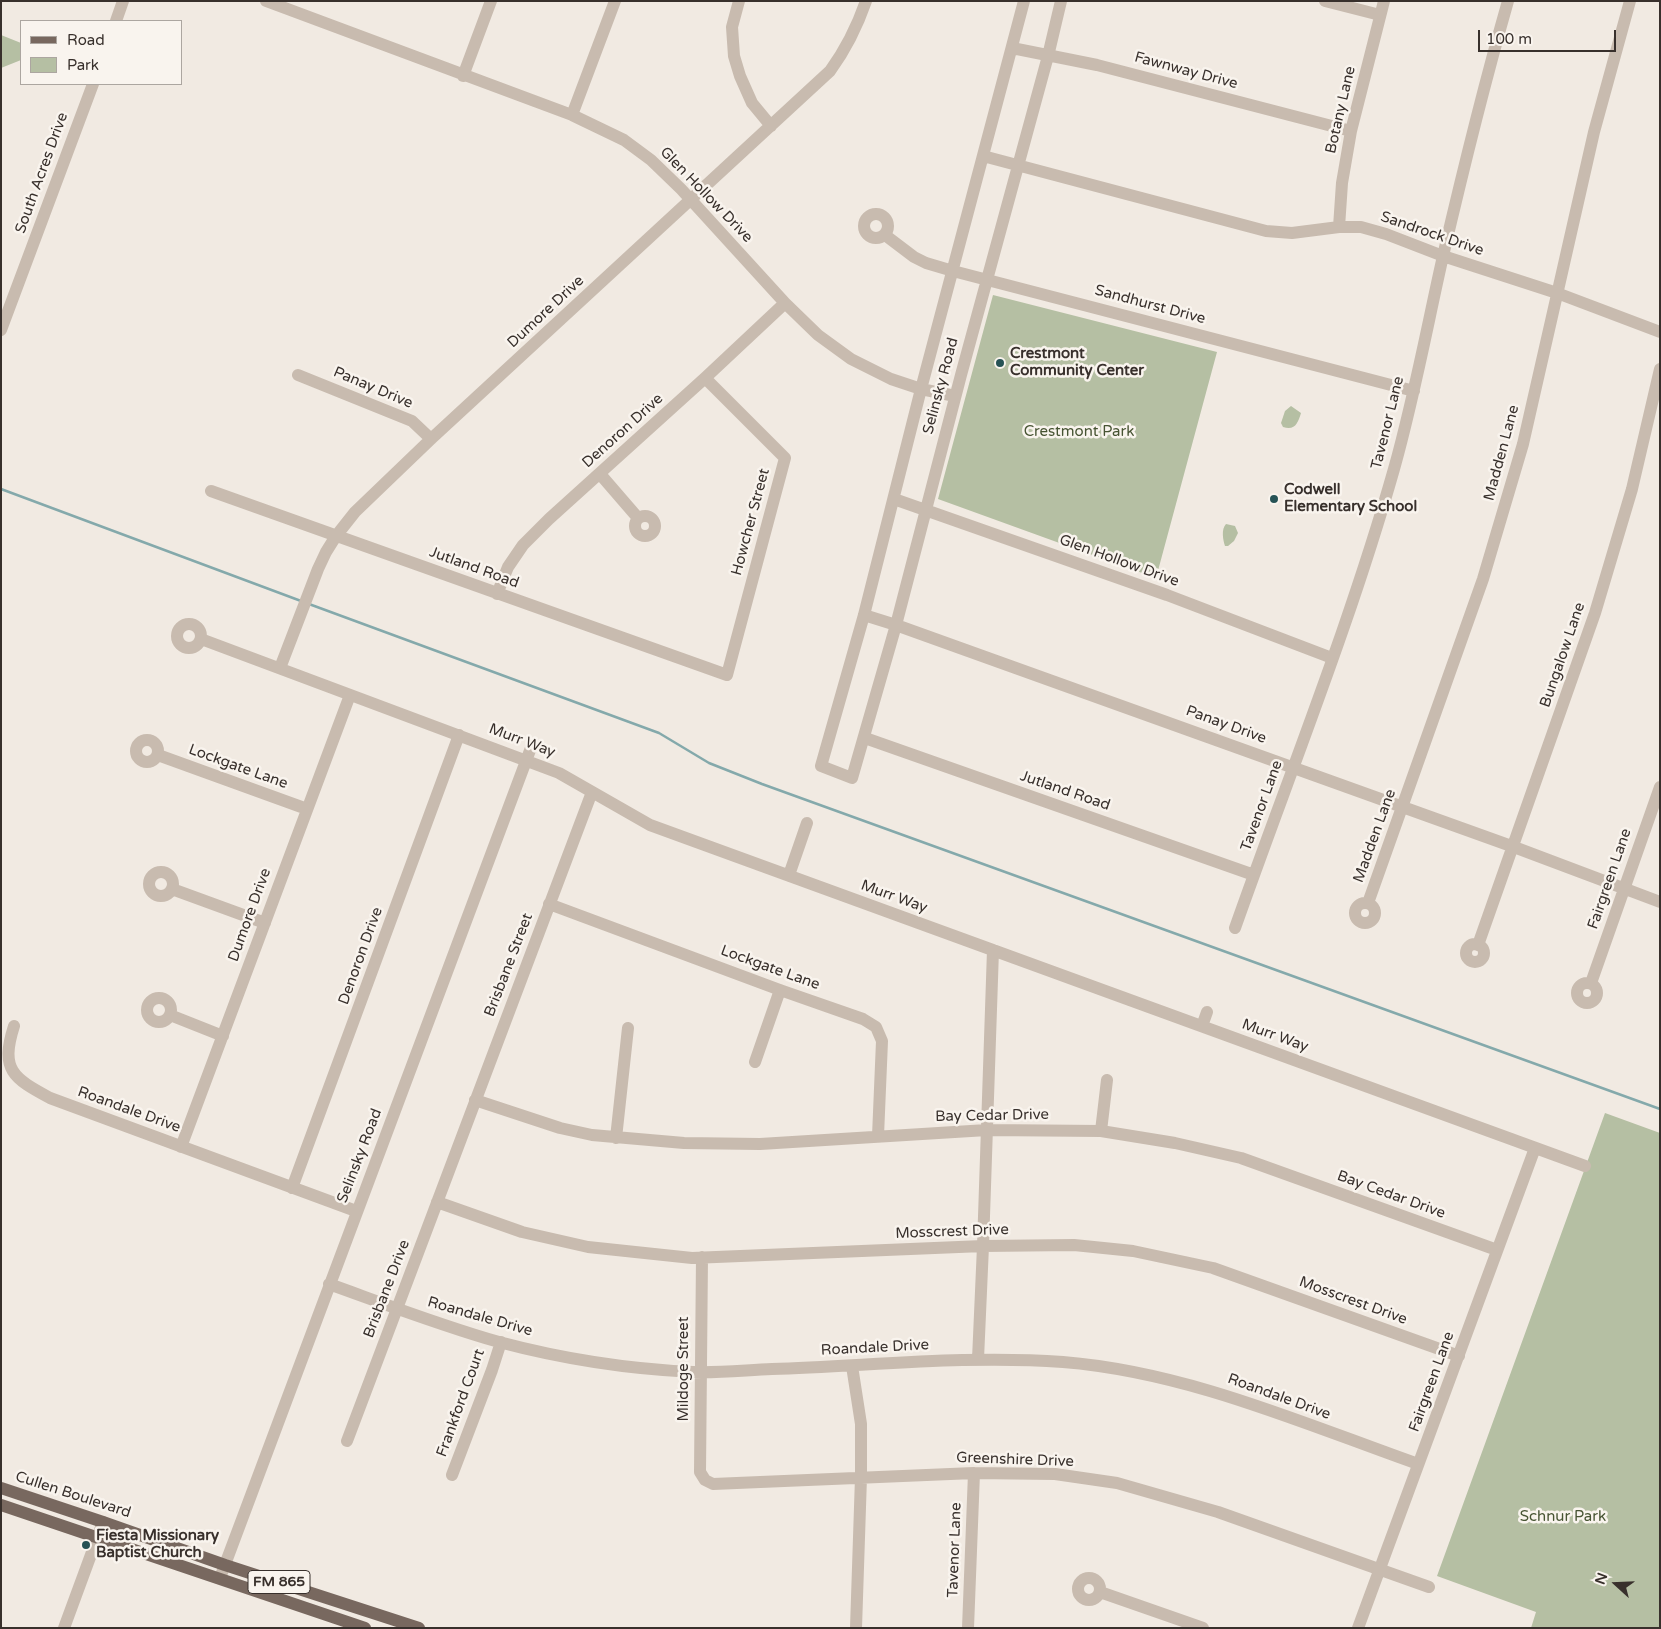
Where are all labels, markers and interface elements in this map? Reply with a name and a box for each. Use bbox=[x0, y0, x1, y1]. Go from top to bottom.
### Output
legend bbox=[20, 20, 182, 85]
scale bar bbox=[1481, 20, 1618, 52]
text: 100 m bbox=[1486, 30, 1532, 48]
text: Road bbox=[67, 31, 105, 49]
street label: Fawnway Drive bbox=[1132, 49, 1240, 93]
text: Park bbox=[67, 56, 99, 74]
street label: Botany Lane bbox=[1322, 65, 1360, 155]
street label: South Acres Drive bbox=[12, 110, 72, 236]
street label: Glen Hollow Drive bbox=[656, 143, 756, 247]
street label: Sandrock Drive bbox=[1378, 208, 1486, 260]
street label: Dumore Drive bbox=[504, 272, 588, 352]
street label: Sandhurst Drive bbox=[1093, 282, 1207, 328]
street label: Selinsky Road bbox=[919, 336, 963, 436]
place label: Crestmont Community Center bbox=[1010, 345, 1144, 380]
marker: Crestmont Community Center bbox=[994, 357, 1006, 369]
street label: Panay Drive bbox=[331, 363, 415, 413]
street label: Tavenor Lane bbox=[1368, 375, 1408, 471]
street label: Denoron Drive bbox=[579, 390, 667, 472]
street label: Madden Lane bbox=[1481, 403, 1523, 503]
park label: Crestmont Park bbox=[1024, 423, 1134, 441]
street label: Howcher Street bbox=[728, 467, 774, 577]
place label: Codwell Elementary School bbox=[1284, 481, 1417, 516]
marker: Codwell Elementary School bbox=[1268, 493, 1280, 505]
street label: Glen Hollow Drive bbox=[1057, 531, 1181, 591]
street label: Jutland Road bbox=[427, 543, 521, 593]
street label: Bungalow Lane bbox=[1537, 600, 1589, 710]
street label: Panay Drive bbox=[1183, 702, 1269, 748]
street label: Murr Way bbox=[486, 720, 558, 762]
street label: Lockgate Lane bbox=[186, 741, 290, 793]
street label: Tavenor Lane bbox=[1237, 758, 1287, 854]
street label: Jutland Road bbox=[1018, 767, 1112, 815]
street label: Madden Lane bbox=[1350, 787, 1400, 885]
street label: Fairgreen Lane bbox=[1584, 826, 1636, 932]
street label: Dumore Drive bbox=[225, 866, 275, 964]
street label: Murr Way bbox=[858, 877, 930, 917]
street label: Denoron Drive bbox=[335, 905, 387, 1007]
street label: Brisbane Street bbox=[481, 911, 537, 1019]
street label: Lockgate Lane bbox=[718, 942, 822, 994]
street label: Murr Way bbox=[1239, 1016, 1311, 1056]
street label: Roandale Drive bbox=[75, 1083, 183, 1137]
street label: Selinsky Road bbox=[334, 1106, 386, 1206]
street label: Bay Cedar Drive bbox=[935, 1106, 1049, 1126]
street label: Bay Cedar Drive bbox=[1334, 1167, 1448, 1223]
street label: Mosscrest Drive bbox=[895, 1221, 1009, 1243]
street label: Brisbane Drive bbox=[360, 1238, 414, 1340]
street label: Mosscrest Drive bbox=[1297, 1273, 1409, 1329]
street label: Roandale Drive bbox=[425, 1293, 535, 1341]
street label: Mildoge Street bbox=[675, 1316, 693, 1422]
street label: Fairgreen Lane bbox=[1406, 1329, 1458, 1435]
street label: Roandale Drive bbox=[820, 1336, 930, 1360]
street label: Frankford Court bbox=[433, 1347, 489, 1459]
street label: Roandale Drive bbox=[1225, 1370, 1333, 1424]
street label: Greenshire Drive bbox=[956, 1449, 1074, 1471]
street label: Cullen Boulevard bbox=[13, 1468, 133, 1522]
street label: Tavenor Lane bbox=[944, 1502, 966, 1598]
park label: Schnur Park bbox=[1520, 1508, 1606, 1526]
place label: Fiesta Missionary Baptist Church bbox=[96, 1527, 219, 1562]
marker: Fiesta Missionary Baptist Church bbox=[80, 1539, 92, 1551]
north arrow bbox=[1591, 1559, 1641, 1609]
road number: FM 865 bbox=[248, 1570, 310, 1594]
text: N bbox=[1592, 1571, 1611, 1587]

